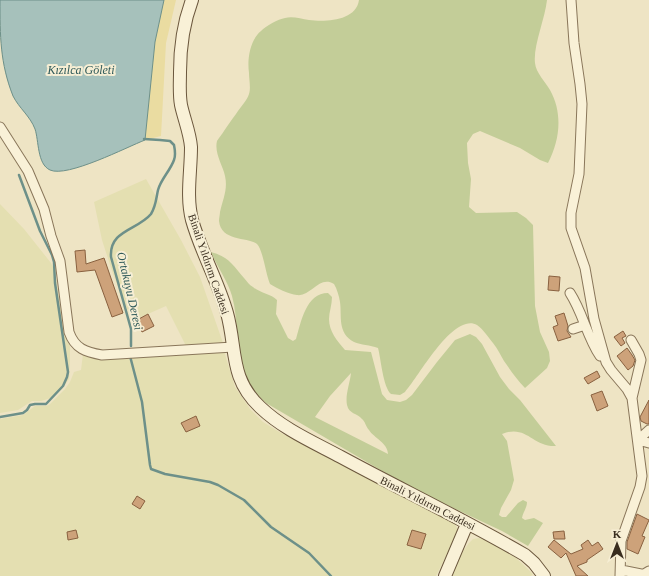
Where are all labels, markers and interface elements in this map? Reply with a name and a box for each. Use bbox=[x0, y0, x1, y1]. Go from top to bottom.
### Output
water label: Kızılca Göleti bbox=[47, 63, 115, 77]
street label: Binali Yıldırım Caddesi bbox=[186, 212, 232, 316]
water label: Ortakuyu Deresi bbox=[114, 251, 146, 331]
street label: Binali Yıldırım Caddesi bbox=[378, 474, 478, 532]
north arrow bbox=[597, 524, 637, 564]
text: K bbox=[613, 528, 622, 540]

